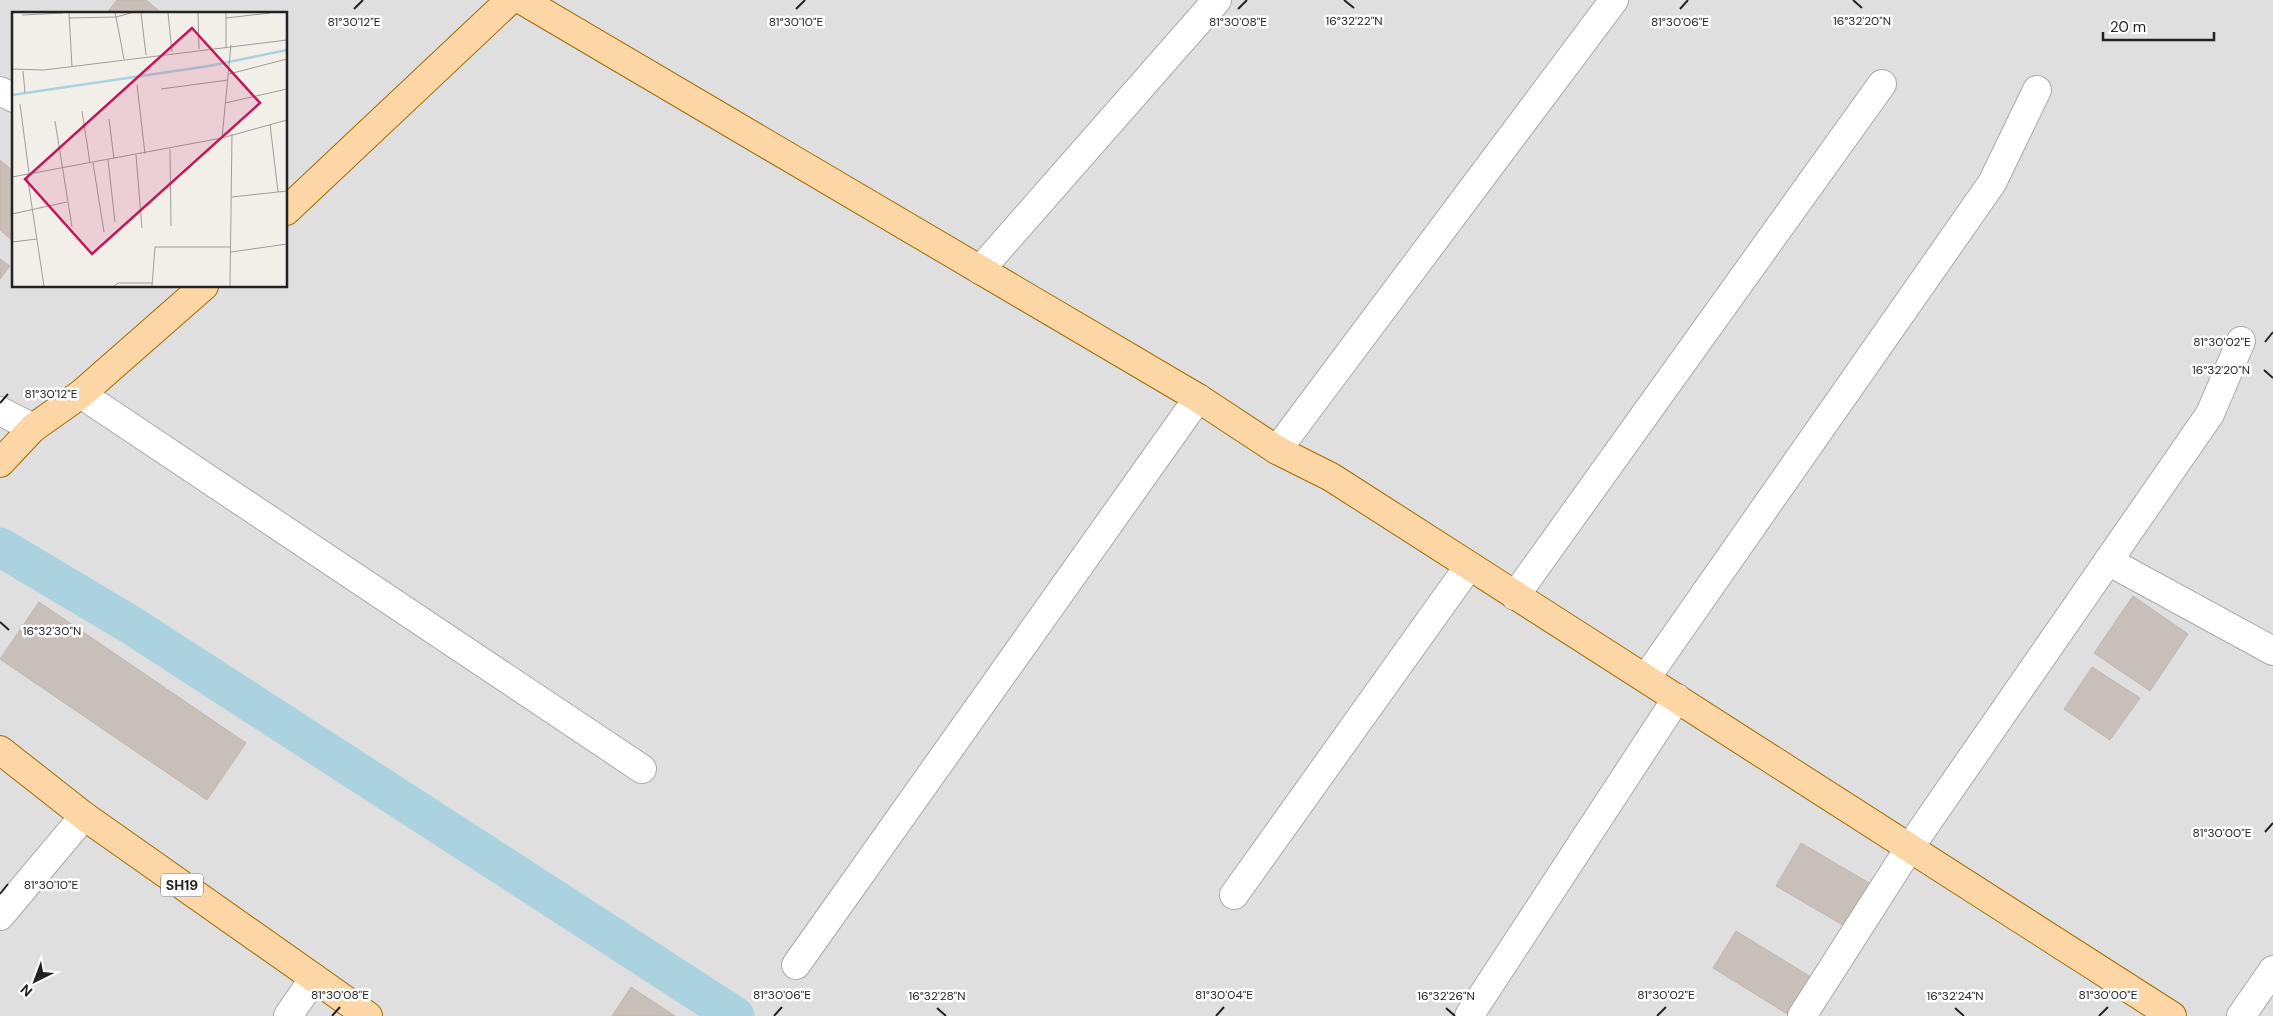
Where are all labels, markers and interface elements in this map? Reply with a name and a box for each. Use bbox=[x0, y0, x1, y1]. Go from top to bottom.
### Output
scale bar bbox=[2103, 10, 2214, 42]
inset map bbox=[12, 12, 288, 288]
text: 16°32'22"N bbox=[1326, 13, 1382, 29]
text: 16°32'20"N bbox=[1833, 13, 1891, 29]
text: 81°30'12"E bbox=[327, 14, 381, 30]
text: 81°30'10"E bbox=[769, 14, 823, 30]
text: 81°30'08"E bbox=[1209, 14, 1267, 30]
text: 81°30'06"E bbox=[1651, 14, 1709, 30]
text: 20 m bbox=[2110, 17, 2146, 37]
text: 81°30'02"E bbox=[2193, 334, 2251, 350]
text: 16°32'20"N bbox=[2192, 362, 2250, 378]
text: 81°30'12"E bbox=[24, 386, 78, 402]
text: 16°32'30"N bbox=[23, 623, 81, 639]
text: 81°30'00"E bbox=[2193, 825, 2252, 841]
road number: SH19 bbox=[161, 874, 203, 896]
text: 81°30'10"E bbox=[24, 877, 78, 893]
north arrow bbox=[10, 956, 60, 1006]
text: N bbox=[16, 981, 36, 1001]
text: 81°30'08"E bbox=[311, 987, 369, 1003]
text: 81°30'06"E bbox=[753, 987, 811, 1003]
text: 81°30'04"E bbox=[1195, 987, 1253, 1003]
text: 81°30'02"E bbox=[1637, 987, 1695, 1003]
text: 81°30'00"E bbox=[2079, 987, 2138, 1003]
text: 16°32'28"N bbox=[908, 988, 966, 1004]
text: 16°32'26"N bbox=[1417, 988, 1475, 1004]
text: 16°32'24"N bbox=[1926, 988, 1984, 1004]

